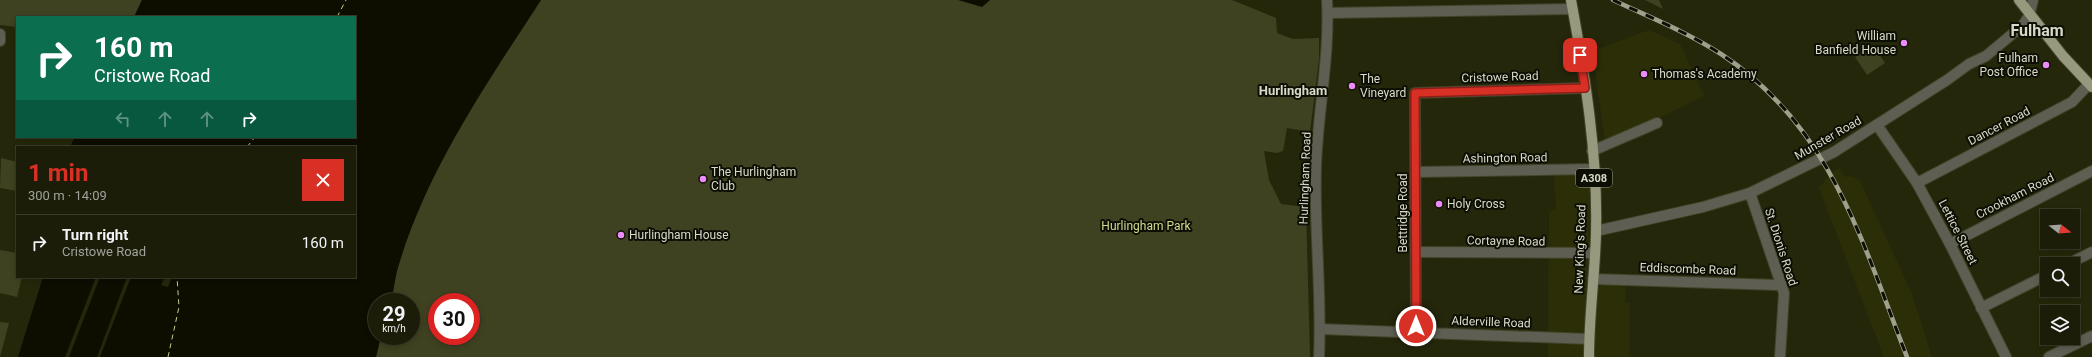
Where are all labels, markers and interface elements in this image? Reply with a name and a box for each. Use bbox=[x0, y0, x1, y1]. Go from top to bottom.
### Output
district label: Fulham bbox=[2010, 21, 2064, 40]
place label: William Banfield House bbox=[1815, 29, 1896, 57]
text: 160 m bbox=[94, 31, 173, 64]
icon: right bbox=[28, 32, 80, 84]
pin bbox=[1563, 38, 1597, 72]
marker: William Banfield House bbox=[1899, 38, 1909, 48]
icon: arrive bbox=[1569, 44, 1591, 66]
place label: Fulham Post Office bbox=[1979, 51, 2038, 79]
marker: Fulham Post Office bbox=[2041, 60, 2051, 70]
text: Cristowe Road bbox=[94, 65, 210, 86]
place label: Thomas's Academy bbox=[1652, 67, 1757, 81]
street label: Cristowe Road bbox=[1461, 69, 1539, 85]
marker: Thomas's Academy bbox=[1639, 69, 1649, 79]
place label: The Vineyard bbox=[1360, 72, 1406, 100]
marker: The Vineyard bbox=[1347, 81, 1357, 91]
district label: Hurlingham bbox=[1259, 83, 1327, 98]
street label: Dancer Road bbox=[1966, 104, 2032, 148]
icon: left bbox=[112, 108, 134, 130]
icon: ahead bbox=[154, 108, 176, 130]
icon: ahead bbox=[196, 108, 218, 130]
icon: right bbox=[238, 108, 260, 130]
street label: Munster Road bbox=[1792, 113, 1864, 163]
street label: Hurlingham Road bbox=[1296, 131, 1314, 225]
street label: Ashington Road bbox=[1463, 150, 1547, 166]
text: 1 min bbox=[28, 159, 88, 187]
button: close bbox=[302, 159, 344, 201]
place label: The Hurlingham Club bbox=[711, 165, 796, 193]
road number: A308 bbox=[1576, 169, 1612, 187]
street label: Crookham Road bbox=[1974, 170, 2056, 222]
street label: Bettridge Road bbox=[1396, 173, 1410, 253]
marker: The Hurlingham Club bbox=[698, 174, 708, 184]
text: 300 m · 14:09 bbox=[28, 188, 107, 203]
place label: Holy Cross bbox=[1447, 197, 1505, 211]
street label: Lettice Street bbox=[1936, 197, 1980, 267]
marker: Holy Cross bbox=[1434, 199, 1444, 209]
street label: New King's Road bbox=[1571, 204, 1589, 294]
street label: St. Dionis Road bbox=[1762, 206, 1800, 288]
north arrow bbox=[2040, 209, 2080, 249]
map controls bbox=[2040, 209, 2080, 345]
park label: Hurlingham Park bbox=[1101, 219, 1192, 233]
text: Turn right bbox=[62, 226, 128, 244]
place label: Hurlingham House bbox=[629, 228, 729, 242]
marker: Hurlingham House bbox=[616, 230, 626, 240]
icon: right bbox=[28, 232, 50, 254]
street label: Cortayne Road bbox=[1467, 233, 1545, 249]
text: 160 m bbox=[302, 234, 344, 252]
text: Cristowe Road bbox=[62, 244, 146, 259]
button: search bbox=[2040, 257, 2080, 297]
street label: Eddiscombe Road bbox=[1639, 260, 1737, 278]
speed limit sign: 30 bbox=[428, 293, 480, 345]
text: 29 bbox=[383, 302, 405, 326]
position arrow bbox=[1395, 305, 1437, 347]
button: layers bbox=[2040, 305, 2080, 345]
street label: Alderville Road bbox=[1451, 314, 1531, 330]
text: km/h bbox=[382, 323, 406, 334]

